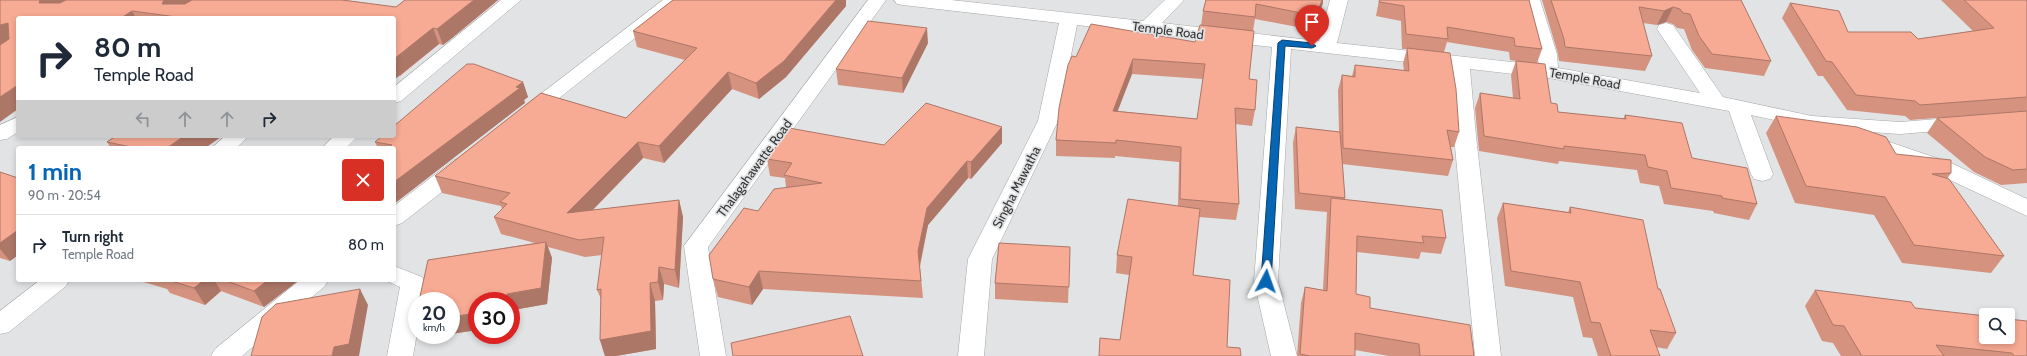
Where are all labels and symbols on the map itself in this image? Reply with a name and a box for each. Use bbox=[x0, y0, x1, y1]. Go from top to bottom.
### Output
pin bbox=[1295, 5, 1329, 46]
street label: Temple Road bbox=[1131, 18, 1205, 42]
street label: Temple Road bbox=[1548, 64, 1622, 92]
street label: Thalagahawatte Road bbox=[713, 116, 795, 220]
street label: Singha Mawatha bbox=[988, 143, 1044, 231]
position arrow bbox=[1245, 260, 1287, 302]
speed limit sign: 30 bbox=[468, 292, 520, 344]

